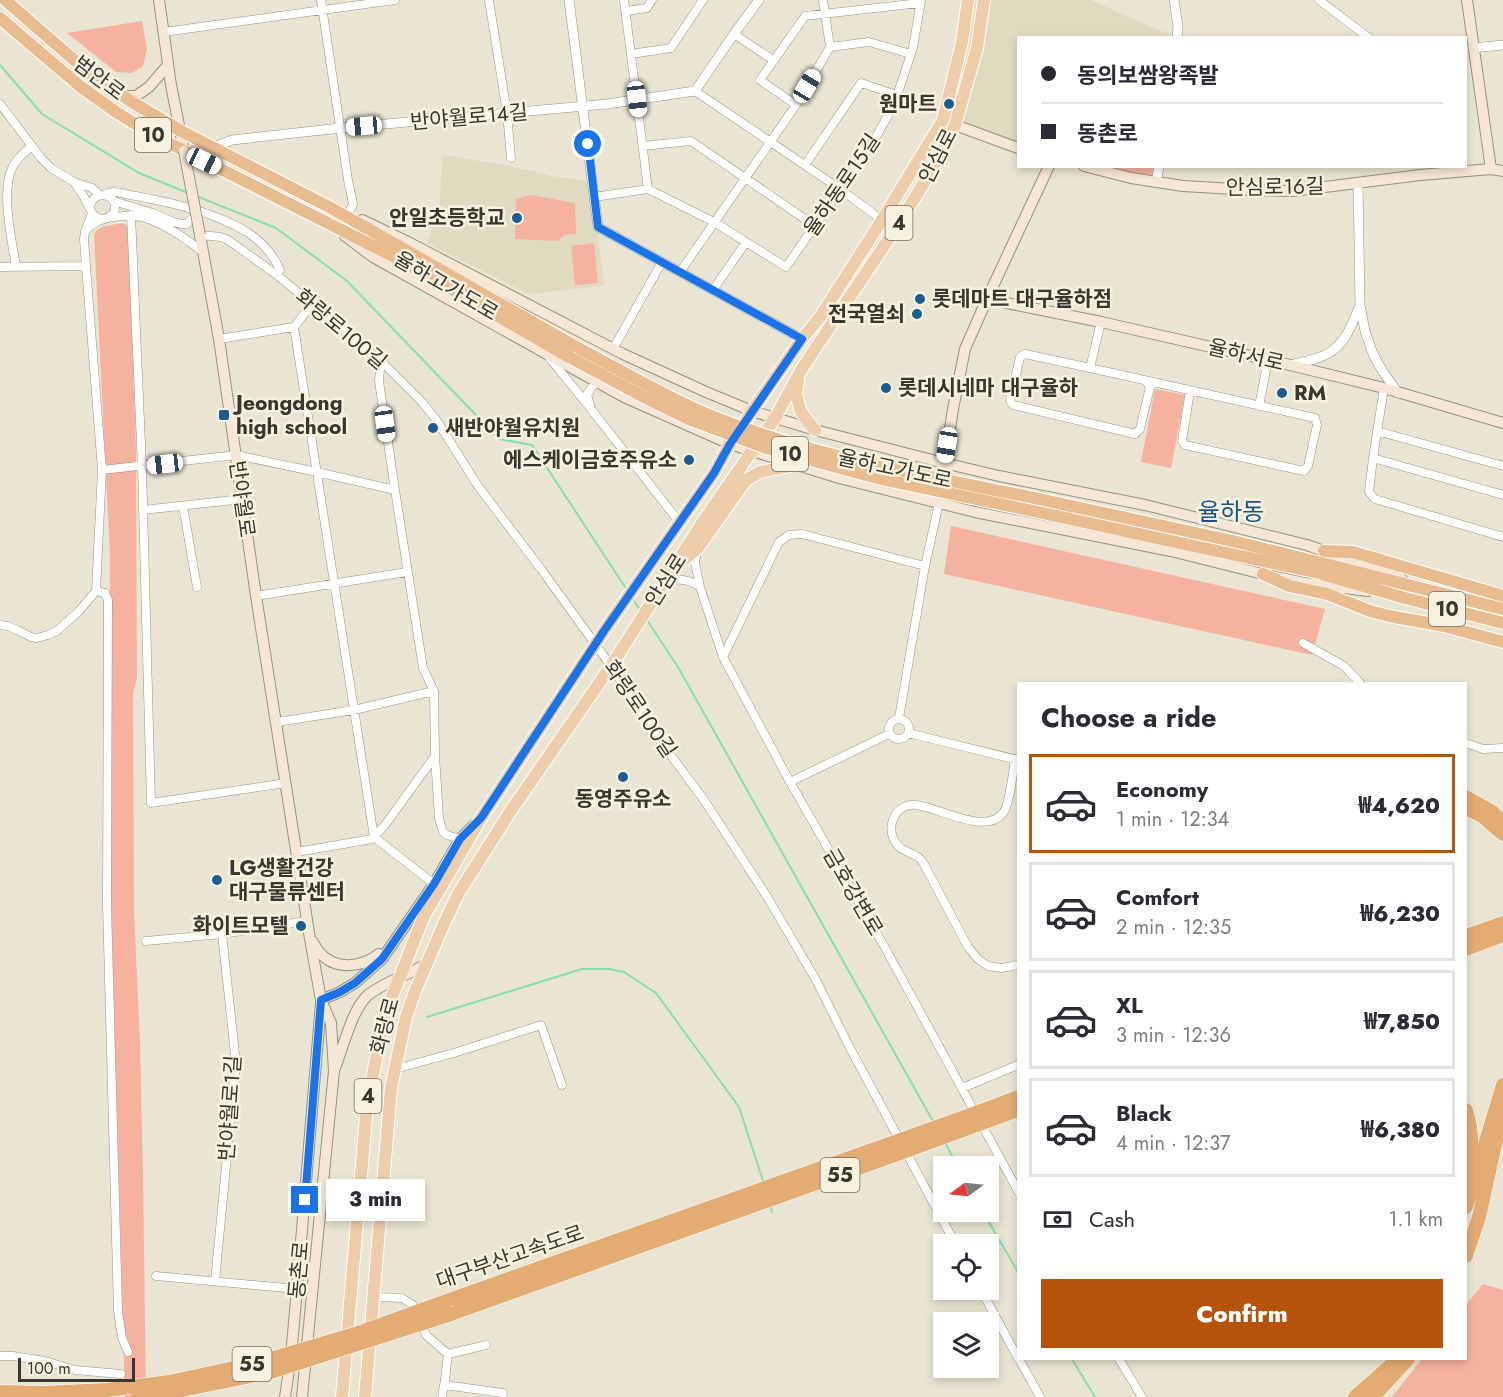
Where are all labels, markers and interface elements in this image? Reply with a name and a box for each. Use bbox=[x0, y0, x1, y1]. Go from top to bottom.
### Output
street label: 범안로 bbox=[67, 49, 131, 107]
text: 동의보쌈왕족발 bbox=[1077, 59, 1219, 91]
car bbox=[790, 66, 824, 106]
car bbox=[626, 80, 648, 118]
place label: 원마트 bbox=[879, 89, 937, 119]
street label: 반야월로14길 bbox=[409, 97, 529, 137]
marker: 원마트 bbox=[942, 97, 956, 111]
car bbox=[345, 115, 383, 137]
text: 동촌로 bbox=[1077, 117, 1138, 149]
road number: 10 bbox=[135, 118, 171, 152]
street label: 안심로 bbox=[911, 123, 965, 189]
street label: 율하동로15길 bbox=[797, 128, 887, 242]
route start bbox=[574, 130, 601, 157]
car bbox=[184, 145, 224, 177]
street label: 안심로16길 bbox=[1225, 171, 1325, 203]
place label: 안일초등학교 bbox=[389, 203, 505, 233]
road number: 4 bbox=[886, 206, 912, 240]
marker: 안일초등학교 bbox=[510, 211, 524, 225]
street label: 율하고가도로 bbox=[388, 244, 504, 328]
street label: 화랑로100길 bbox=[288, 282, 394, 376]
place label: 롯데마트 대구율하점 bbox=[932, 284, 1112, 314]
marker: 롯데마트 대구율하점 bbox=[913, 292, 927, 306]
place label: 전국열쇠 bbox=[828, 299, 905, 329]
marker: 전국열쇠 bbox=[910, 307, 924, 321]
street label: 율하서로 bbox=[1205, 332, 1287, 378]
place label: 롯데시네마 대구율하 bbox=[898, 373, 1078, 403]
place label: RM bbox=[1294, 378, 1326, 408]
marker: 롯데시네마 대구율하 bbox=[879, 381, 893, 395]
marker: RM bbox=[1275, 386, 1289, 400]
place label: Jeongdong high school bbox=[232, 388, 347, 442]
car bbox=[374, 405, 396, 443]
marker: Jeongdong high school bbox=[217, 408, 231, 422]
place label: 새반야월유치원 bbox=[445, 413, 580, 443]
marker: 새반야월유치원 bbox=[426, 421, 440, 435]
car bbox=[935, 426, 959, 464]
road number: 10 bbox=[772, 437, 808, 471]
street label: 율하고가도로 bbox=[835, 442, 955, 496]
place label: 에스케이금호주유소 bbox=[503, 445, 677, 475]
car bbox=[146, 453, 184, 475]
marker: 에스케이금호주유소 bbox=[682, 453, 696, 467]
street label: 반야월로 bbox=[222, 459, 262, 539]
district label: 율하동 bbox=[1198, 494, 1264, 529]
street label: 안심로 bbox=[638, 547, 694, 613]
road number: 10 bbox=[1429, 592, 1465, 626]
street label: 화랑로100길 bbox=[596, 654, 684, 764]
text: Choose a ride bbox=[1041, 698, 1216, 737]
marker: 동영주유소 bbox=[616, 770, 630, 784]
text: Economy bbox=[1116, 773, 1208, 805]
icon: car bbox=[1044, 777, 1098, 831]
place label: 동영주유소 bbox=[575, 784, 671, 814]
text: ₩4,620 bbox=[1358, 789, 1440, 821]
text: 1 min · 12:34 bbox=[1116, 805, 1229, 834]
street label: 금호강변로 bbox=[816, 843, 890, 941]
place label: LG생활건강 대구물류센터 bbox=[229, 853, 345, 907]
marker: LG생활건강 대구물류센터 bbox=[210, 873, 224, 887]
text: Comfort bbox=[1116, 881, 1199, 913]
icon: car bbox=[1044, 885, 1098, 939]
text: ₩6,230 bbox=[1360, 897, 1440, 929]
place label: 화이트모텔 bbox=[192, 911, 289, 941]
text: 2 min · 12:35 bbox=[1116, 913, 1231, 942]
marker: 화이트모텔 bbox=[294, 919, 308, 933]
text: XL bbox=[1116, 989, 1143, 1021]
icon: car bbox=[1044, 993, 1098, 1047]
street label: 화랑로 bbox=[363, 994, 407, 1058]
text: ₩7,850 bbox=[1364, 1005, 1440, 1037]
text: 3 min · 12:36 bbox=[1116, 1021, 1231, 1050]
street label: 반야월로1길 bbox=[211, 1054, 249, 1162]
road number: 4 bbox=[354, 1079, 382, 1113]
text: Black bbox=[1116, 1097, 1172, 1129]
icon: car bbox=[1044, 1101, 1098, 1155]
text: ₩6,380 bbox=[1361, 1113, 1440, 1145]
text: 4 min · 12:37 bbox=[1116, 1129, 1230, 1158]
north arrow bbox=[933, 1156, 999, 1222]
map controls bbox=[933, 1156, 999, 1378]
road number: 55 bbox=[820, 1158, 860, 1192]
callout: 3 min bbox=[326, 1179, 425, 1221]
text: 3 min bbox=[349, 1185, 402, 1214]
route end bbox=[291, 1186, 318, 1213]
icon: cash bbox=[1041, 1203, 1074, 1236]
text: Cash bbox=[1089, 1203, 1135, 1235]
text: 1.1 km bbox=[1389, 1205, 1443, 1234]
street label: 대구부산고속도로 bbox=[432, 1218, 588, 1296]
button: locate bbox=[933, 1234, 999, 1300]
street label: 동촌로 bbox=[282, 1240, 316, 1300]
button: Confirm bbox=[1041, 1279, 1443, 1348]
button: layers bbox=[933, 1312, 999, 1378]
road number: 55 bbox=[232, 1347, 272, 1381]
scale bar bbox=[18, 1355, 135, 1382]
text: 100 m bbox=[27, 1357, 71, 1380]

